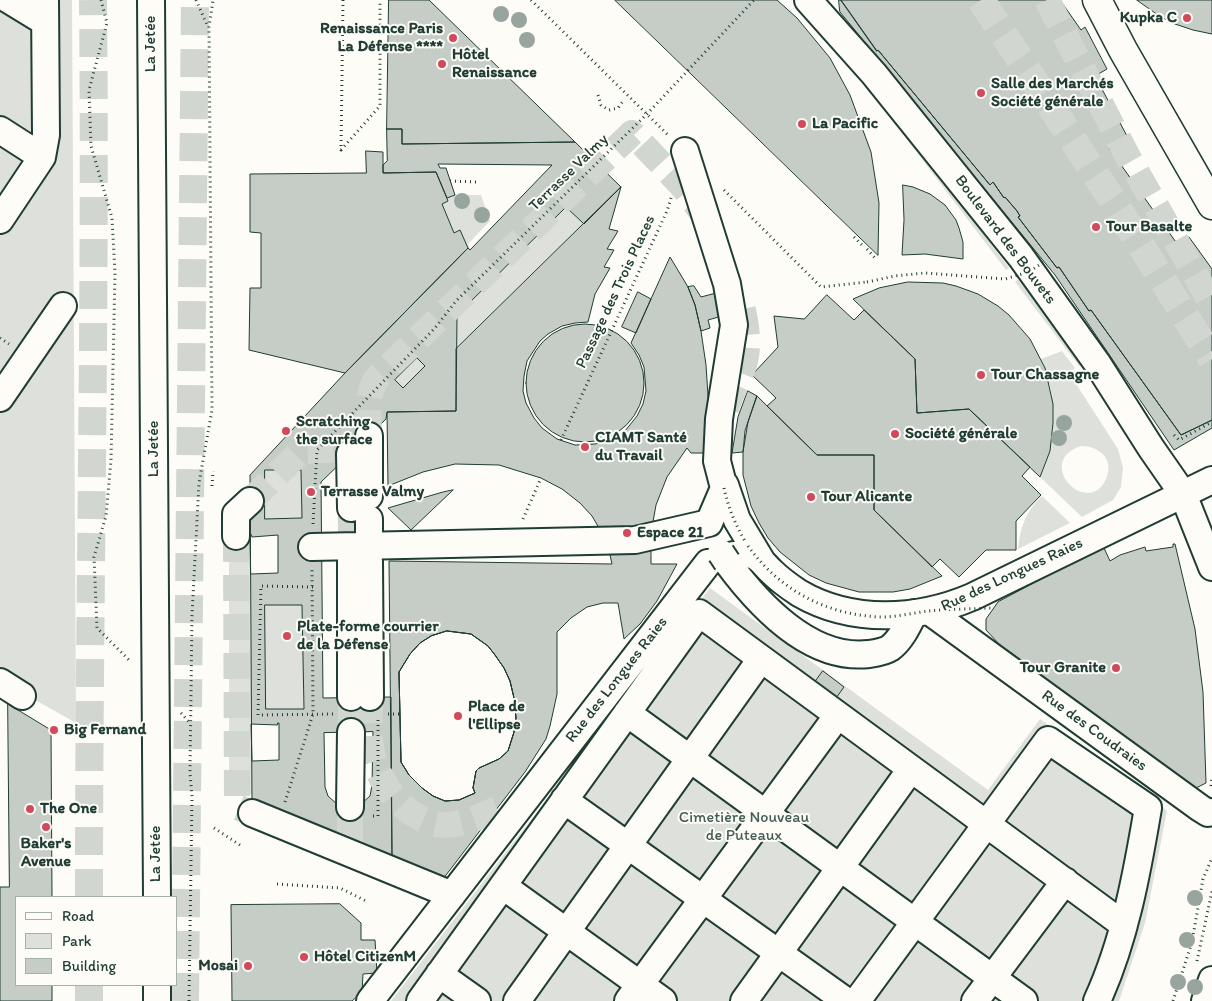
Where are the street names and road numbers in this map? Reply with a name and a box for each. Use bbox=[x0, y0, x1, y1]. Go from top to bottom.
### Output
street label: La Jetée bbox=[141, 16, 161, 72]
street label: Terrasse Valmy bbox=[525, 130, 613, 216]
street label: Boulevard des Bouvets bbox=[950, 172, 1060, 308]
street label: Passage des Trois Places bbox=[572, 212, 660, 372]
street label: La Jetée bbox=[144, 421, 164, 477]
street label: Rue des Longues Raies bbox=[938, 534, 1086, 616]
street label: Rue des Longues Raies bbox=[562, 613, 672, 747]
street label: Rue des Coudraies bbox=[1037, 686, 1151, 776]
street label: La Jetée bbox=[146, 826, 166, 882]

